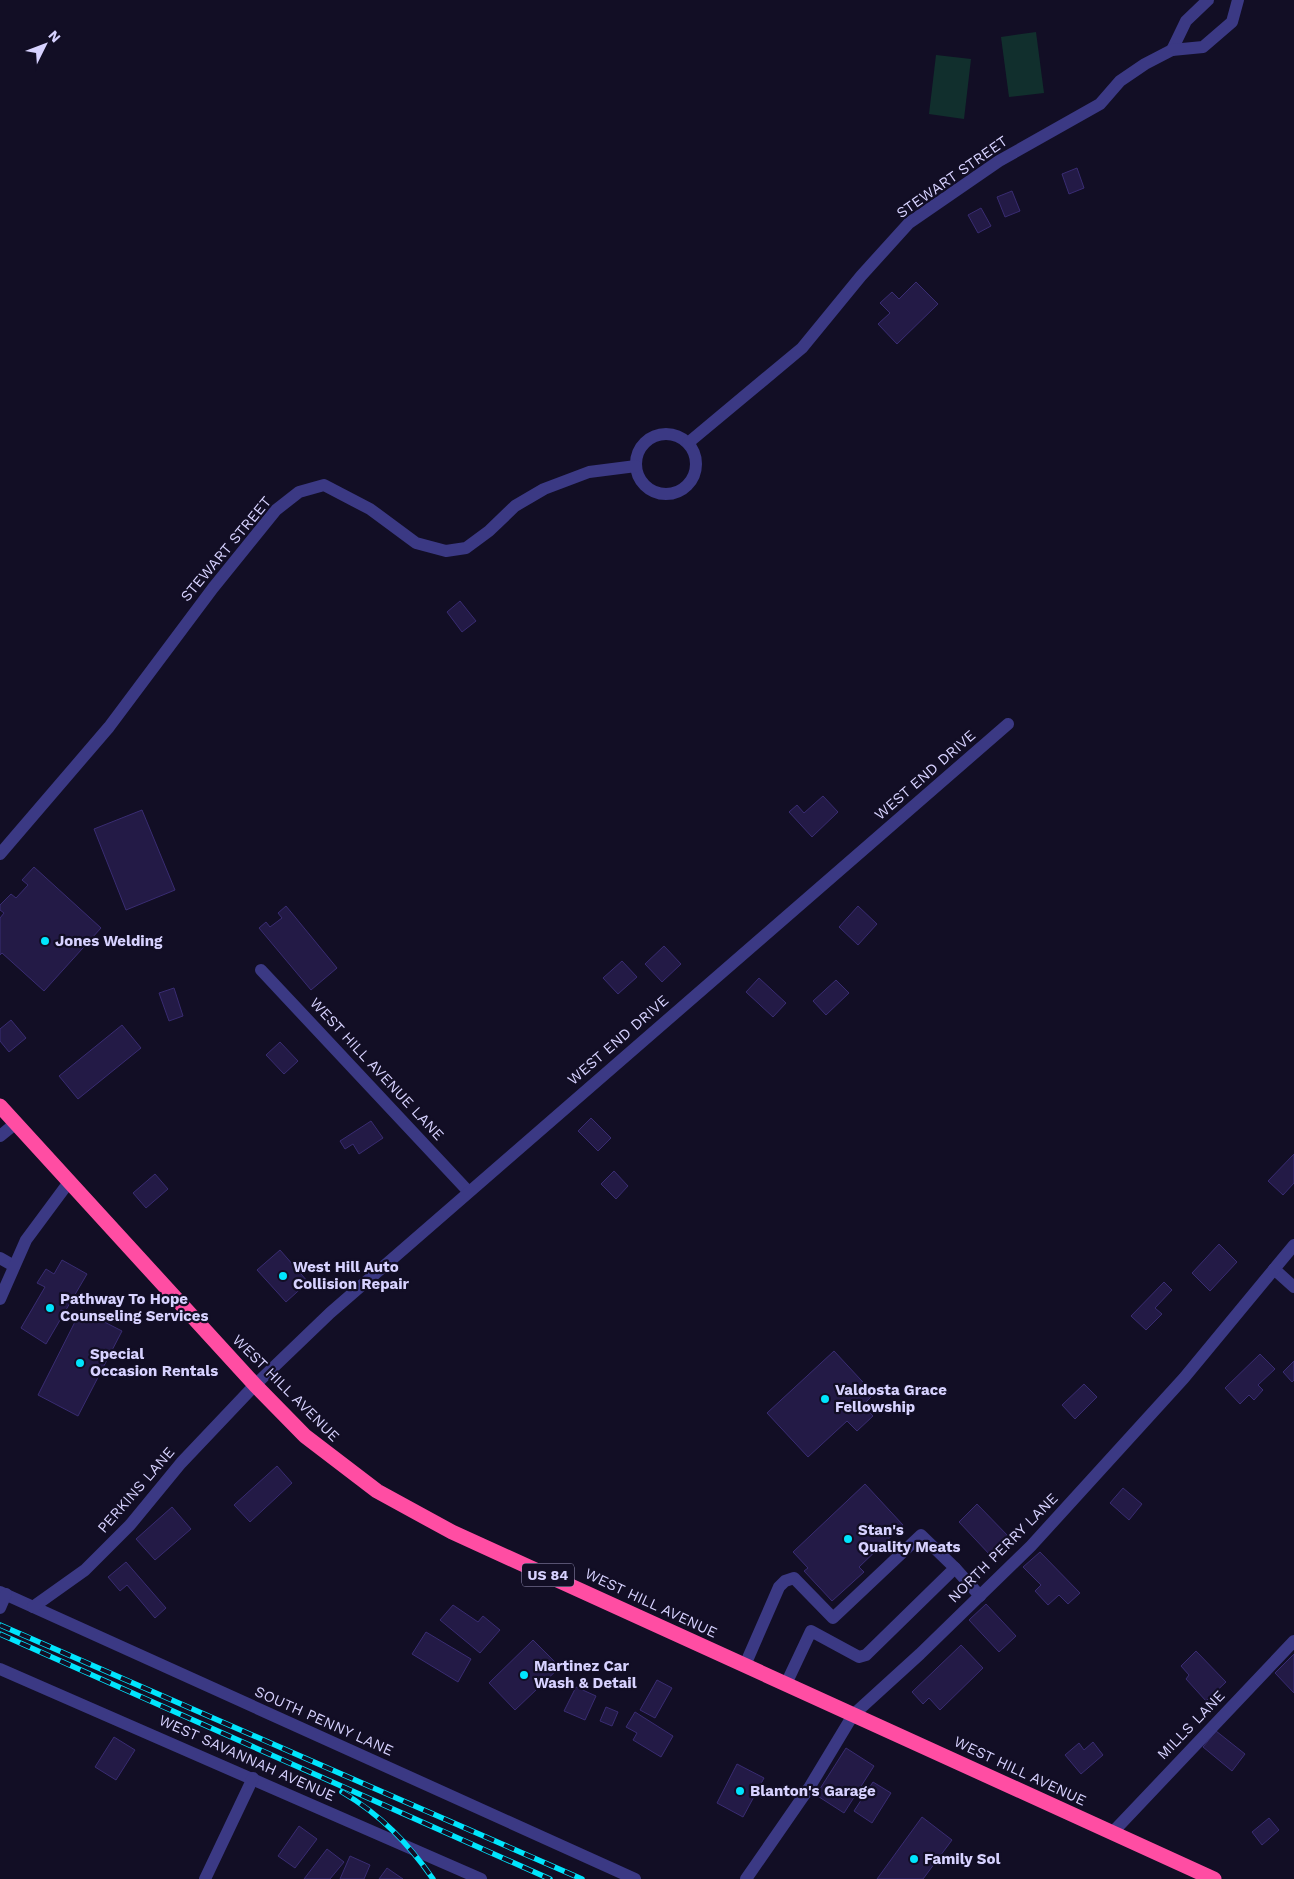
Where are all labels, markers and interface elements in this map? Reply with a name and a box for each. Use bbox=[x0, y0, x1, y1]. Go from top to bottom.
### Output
north arrow bbox=[20, 20, 70, 70]
text: N bbox=[45, 27, 64, 46]
street label: STEWART STREET bbox=[893, 132, 1011, 222]
street label: STEWART STREET bbox=[177, 493, 275, 605]
street label: WEST END DRIVE bbox=[871, 726, 979, 824]
place label: Jones Welding bbox=[55, 932, 163, 950]
marker: Jones Welding bbox=[39, 935, 51, 947]
street label: WEST END DRIVE bbox=[564, 991, 672, 1089]
street label: WEST HILL AVENUE LANE bbox=[306, 994, 448, 1144]
place label: West Hill Auto Collision Repair bbox=[293, 1258, 410, 1293]
marker: West Hill Auto Collision Repair bbox=[277, 1270, 289, 1282]
place label: Pathway To Hope Counseling Services bbox=[60, 1290, 208, 1325]
marker: Pathway To Hope Counseling Services bbox=[44, 1302, 56, 1314]
street label: WEST HILL AVENUE bbox=[229, 1331, 343, 1445]
place label: Special Occasion Rentals bbox=[90, 1345, 218, 1380]
marker: Special Occasion Rentals bbox=[74, 1357, 86, 1369]
place label: Valdosta Grace Fellowship bbox=[835, 1381, 947, 1416]
marker: Valdosta Grace Fellowship bbox=[819, 1393, 831, 1405]
street label: PERKINS LANE bbox=[94, 1443, 178, 1537]
street label: NORTH PERRY LANE bbox=[944, 1489, 1062, 1607]
place label: Stan's Quality Meats bbox=[858, 1521, 960, 1556]
marker: Stan's Quality Meats bbox=[842, 1533, 854, 1545]
road number: US 84 bbox=[522, 1564, 574, 1586]
street label: WEST HILL AVENUE bbox=[582, 1564, 720, 1642]
place label: Martinez Car Wash & Detail bbox=[534, 1657, 637, 1692]
marker: Martinez Car Wash & Detail bbox=[518, 1669, 530, 1681]
street label: SOUTH PENNY LANE bbox=[252, 1682, 396, 1760]
street label: MILLS LANE bbox=[1153, 1687, 1229, 1763]
street label: WEST SAVANNAH AVENUE bbox=[156, 1711, 338, 1805]
street label: WEST HILL AVENUE bbox=[951, 1732, 1089, 1810]
place label: Blanton's Garage bbox=[750, 1782, 876, 1800]
marker: Blanton's Garage bbox=[734, 1785, 746, 1797]
place label: Family Sol bbox=[924, 1850, 1000, 1868]
marker: Family Sol bbox=[908, 1853, 920, 1865]

